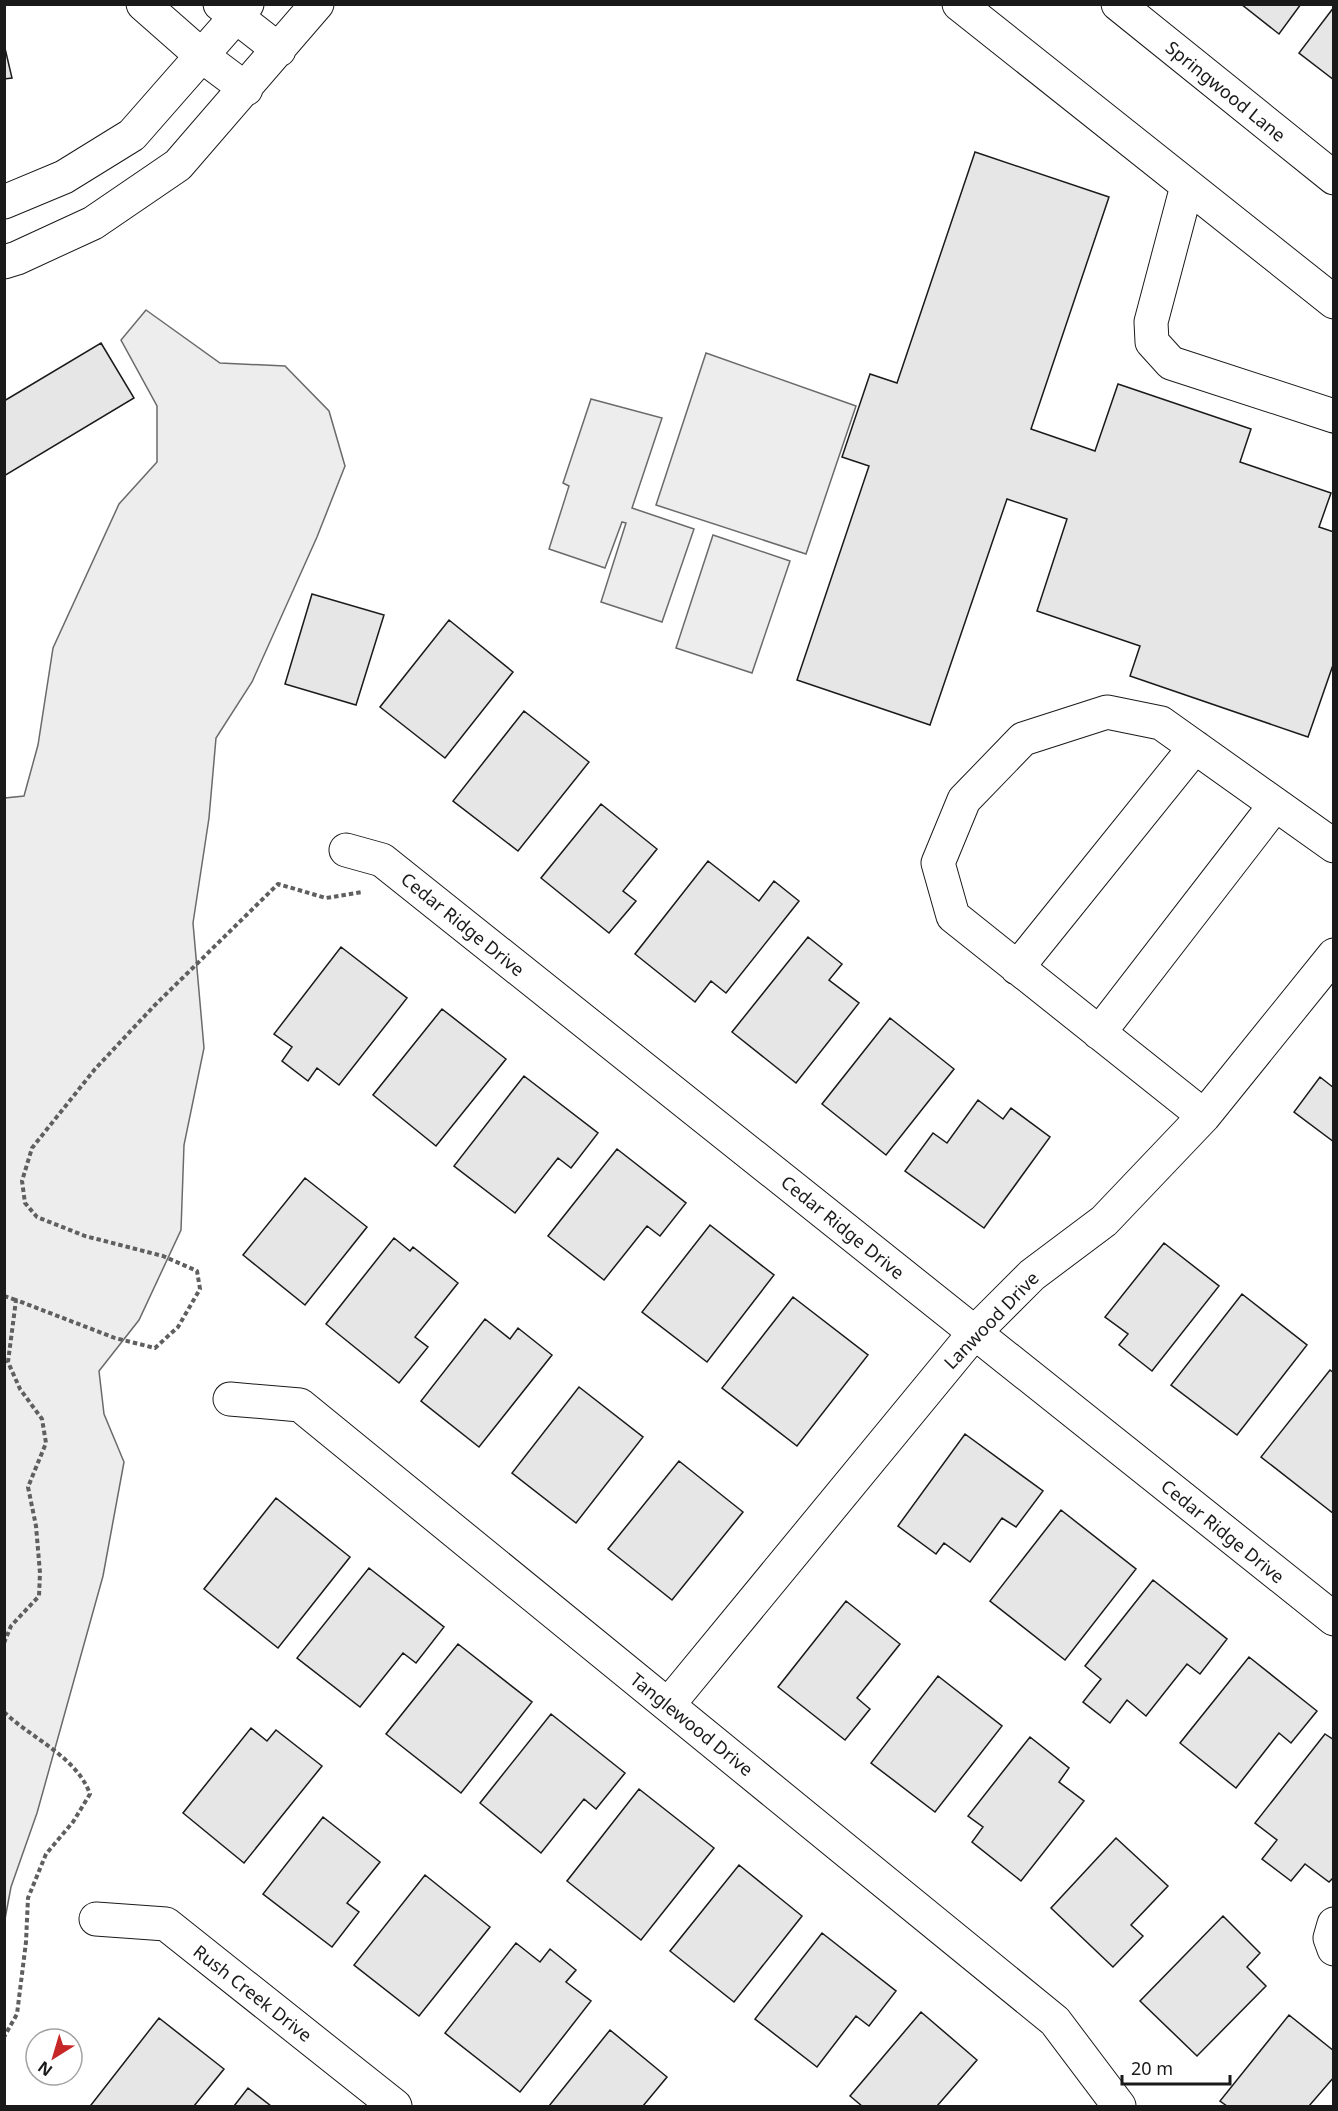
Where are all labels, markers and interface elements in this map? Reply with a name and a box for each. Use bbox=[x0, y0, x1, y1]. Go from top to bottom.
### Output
street label: Springwood Lane bbox=[1161, 35, 1291, 147]
street label: Cedar Ridge Drive bbox=[396, 867, 530, 981]
street label: Cedar Ridge Drive bbox=[776, 1170, 910, 1284]
street label: Lanwood Drive bbox=[938, 1266, 1044, 1374]
street label: Cedar Ridge Drive bbox=[1156, 1474, 1290, 1588]
street label: Tanglewood Drive bbox=[626, 1667, 758, 1781]
street label: Rush Creek Drive bbox=[189, 1939, 317, 2047]
north arrow bbox=[24, 2027, 84, 2087]
scale bar bbox=[1122, 2048, 1230, 2086]
text: N bbox=[33, 2056, 57, 2082]
text: 20 m bbox=[1131, 2056, 1173, 2080]

